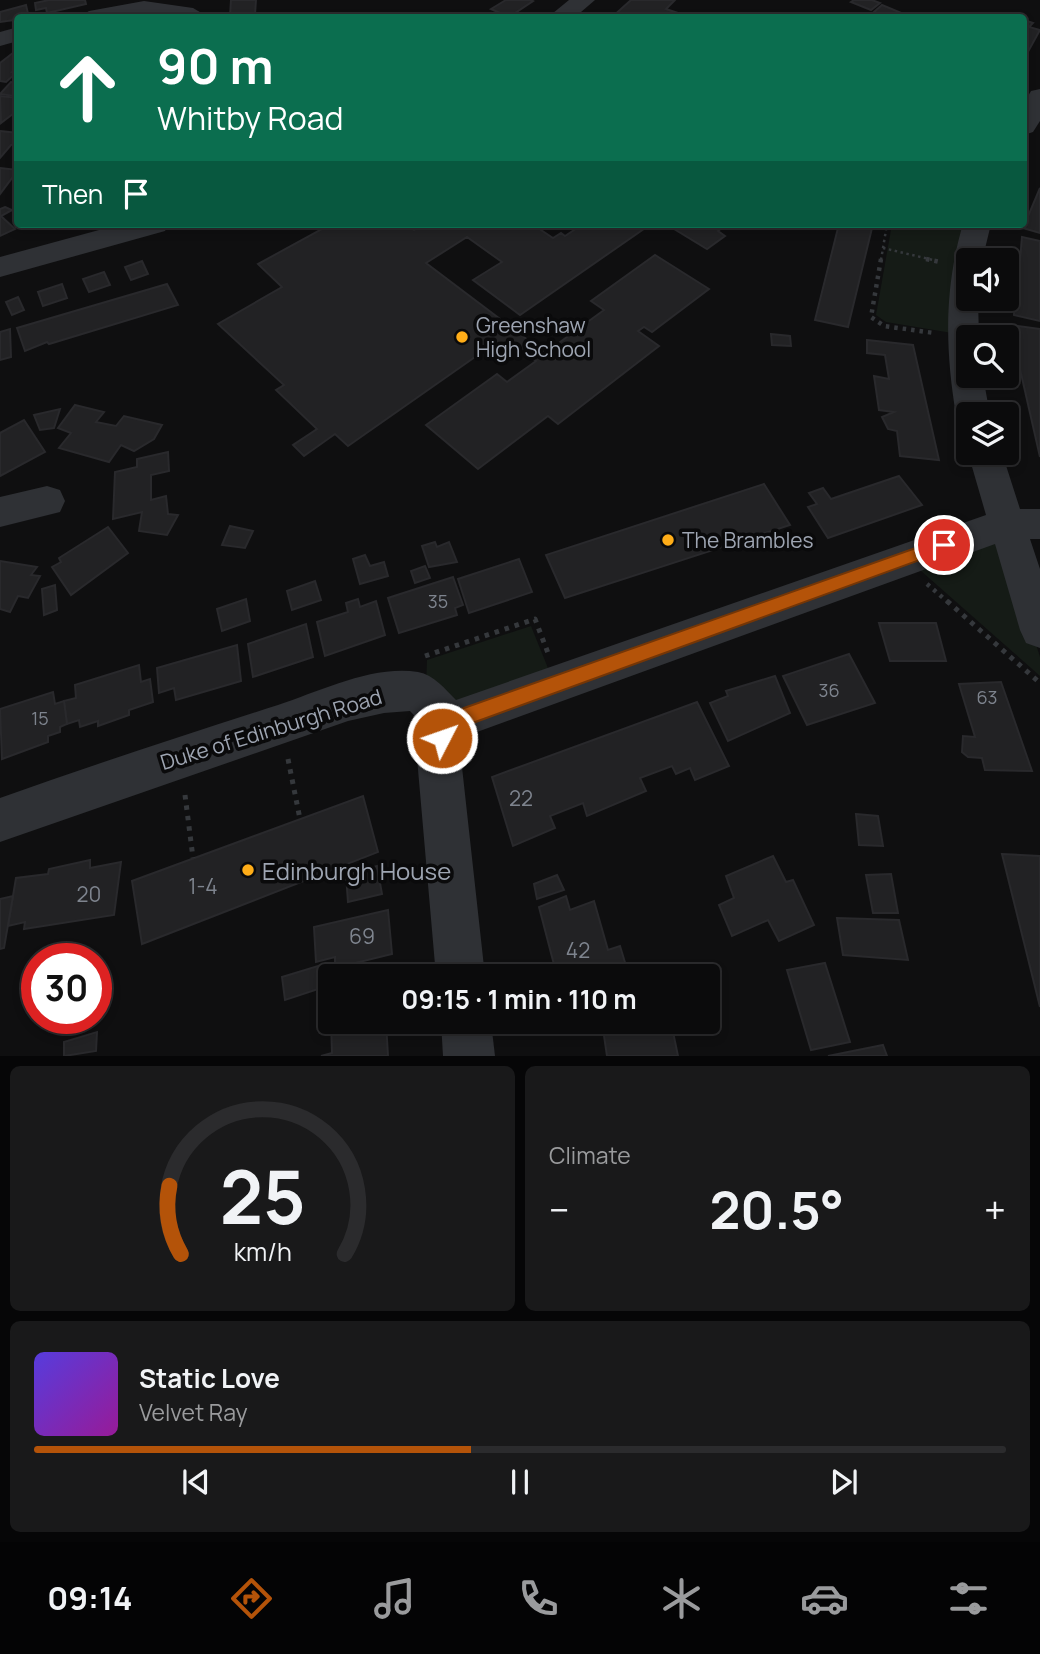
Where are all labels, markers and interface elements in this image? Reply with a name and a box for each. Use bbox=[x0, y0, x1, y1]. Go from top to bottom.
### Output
text: 90 m bbox=[157, 32, 274, 99]
icon: ahead bbox=[42, 42, 133, 133]
text: Whitby Road bbox=[157, 96, 343, 140]
icon: arrive bbox=[117, 175, 155, 213]
text: Then bbox=[42, 176, 103, 212]
map controls bbox=[956, 248, 1019, 465]
button: sound bbox=[956, 248, 1019, 311]
place label: Greenshaw High School bbox=[476, 311, 591, 363]
button: search bbox=[956, 325, 1019, 388]
marker: Greenshaw High School bbox=[454, 329, 470, 345]
button: layers bbox=[956, 402, 1019, 465]
pin bbox=[914, 515, 974, 575]
place label: The Brambles bbox=[682, 526, 814, 554]
icon: arrive bbox=[925, 526, 963, 564]
marker: The Brambles bbox=[660, 532, 676, 548]
house number: 35 bbox=[428, 589, 448, 613]
house number: 36 bbox=[818, 678, 840, 702]
street label: Duke of Edinburgh Road bbox=[157, 682, 385, 776]
house number: 63 bbox=[976, 685, 998, 709]
position arrow bbox=[405, 701, 479, 775]
house number: 15 bbox=[31, 706, 49, 730]
house number: 22 bbox=[509, 784, 533, 812]
place label: Edinburgh House bbox=[262, 854, 451, 887]
marker: Edinburgh House bbox=[240, 862, 256, 878]
house number: 1-4 bbox=[188, 872, 218, 900]
house number: 20 bbox=[77, 880, 101, 908]
house number: 69 bbox=[349, 922, 375, 950]
house number: 42 bbox=[566, 936, 590, 964]
speed limit sign: 30 bbox=[21, 943, 112, 1034]
text: 09:15 · 1 min · 110 m bbox=[401, 981, 637, 1017]
text: Climate bbox=[549, 1139, 631, 1171]
text: 25 bbox=[219, 1147, 306, 1247]
text: 20.5° bbox=[709, 1174, 844, 1245]
text: − bbox=[549, 1183, 570, 1235]
text: + bbox=[984, 1183, 1006, 1235]
text: km/h bbox=[233, 1234, 292, 1269]
text: Static Love bbox=[139, 1360, 280, 1396]
text: Velvet Ray bbox=[139, 1396, 248, 1428]
icon: previous bbox=[177, 1463, 215, 1501]
icon: pause bbox=[501, 1463, 539, 1501]
icon: next bbox=[825, 1463, 863, 1501]
icon: directions bbox=[227, 1574, 276, 1623]
icon: music bbox=[370, 1574, 419, 1623]
icon: phone bbox=[514, 1574, 563, 1623]
icon: climate bbox=[657, 1574, 706, 1623]
icon: car bbox=[800, 1574, 849, 1623]
icon: filters bbox=[944, 1574, 993, 1623]
text: 09:14 bbox=[47, 1576, 133, 1620]

